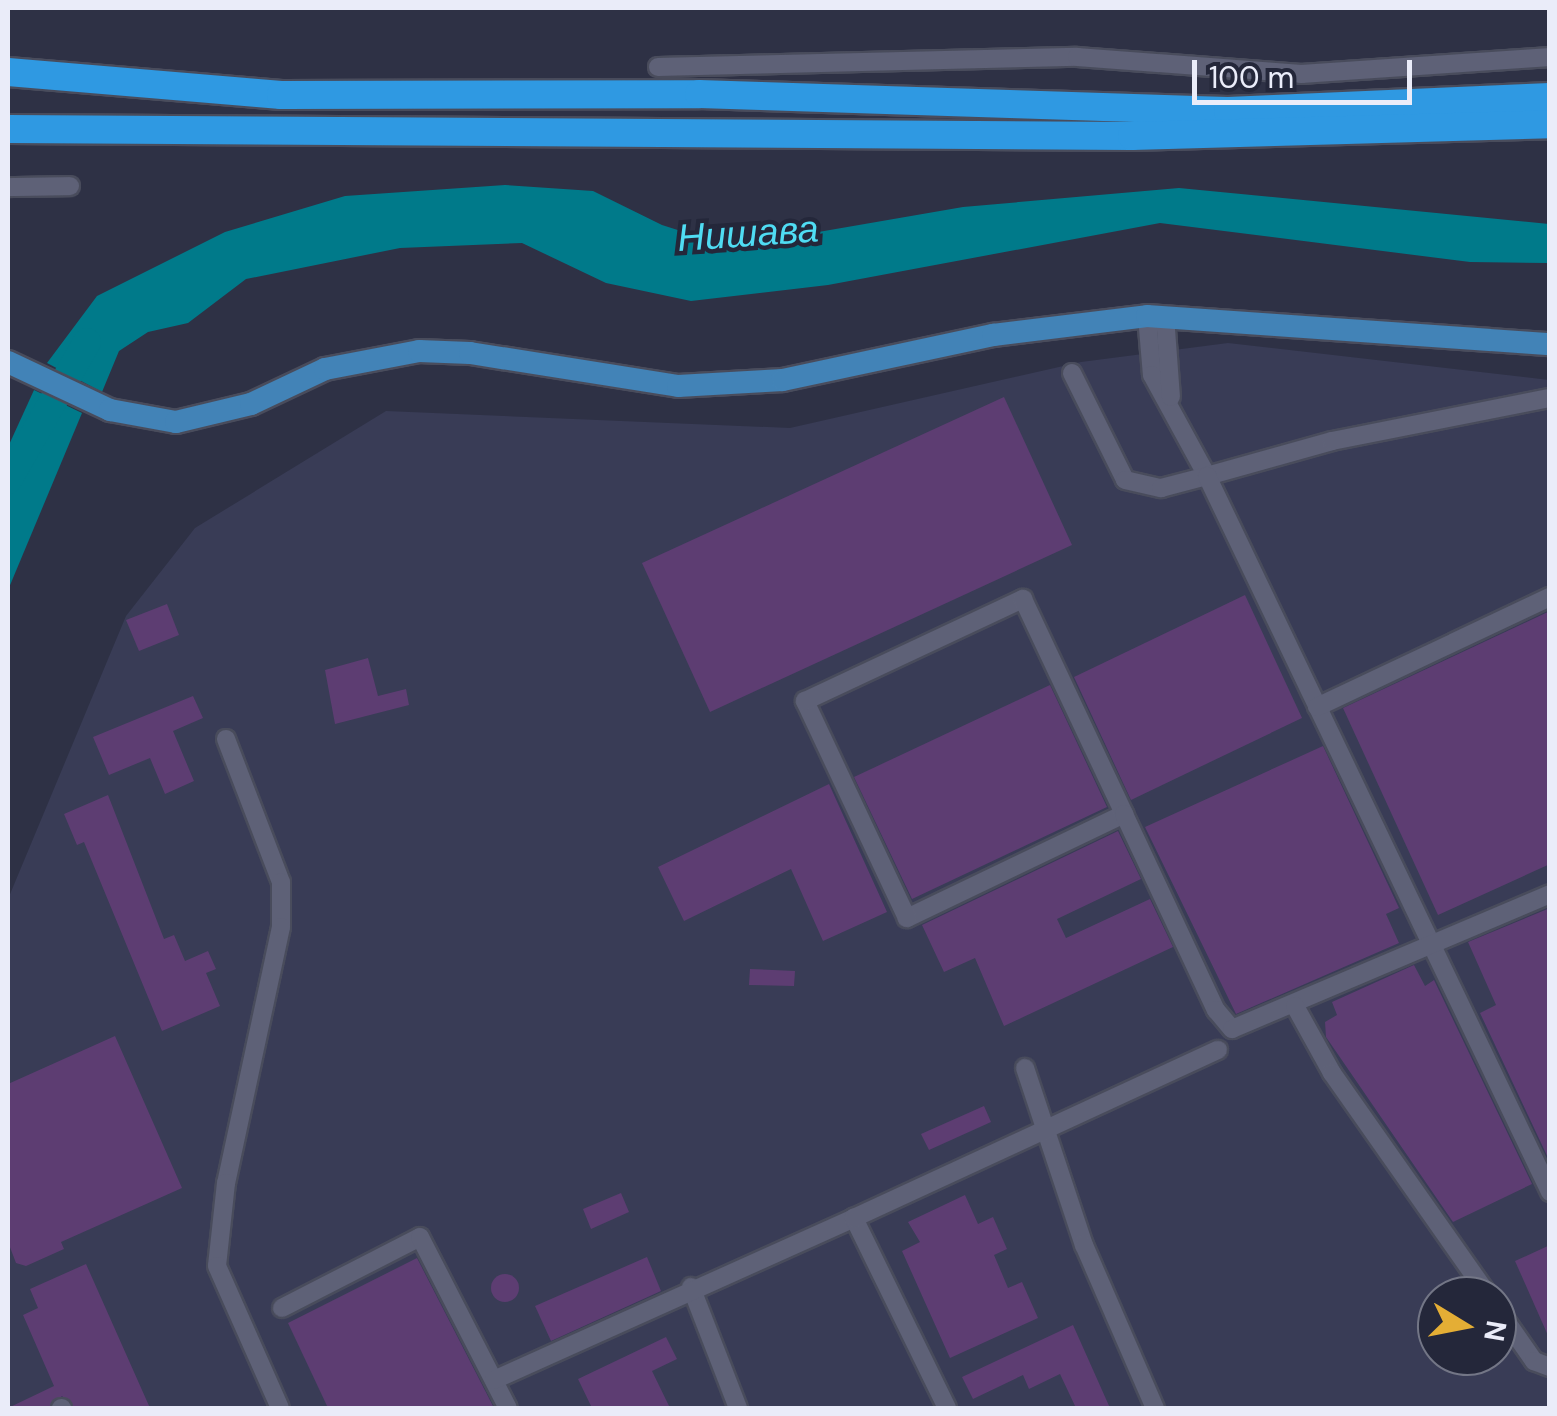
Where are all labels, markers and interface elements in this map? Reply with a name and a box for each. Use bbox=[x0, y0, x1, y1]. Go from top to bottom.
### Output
scale bar bbox=[1197, 40, 1417, 102]
text: 100 m bbox=[1209, 58, 1294, 97]
water label: Нишава bbox=[676, 206, 820, 262]
north arrow bbox=[1417, 1276, 1517, 1376]
text: N bbox=[1475, 1318, 1515, 1344]

